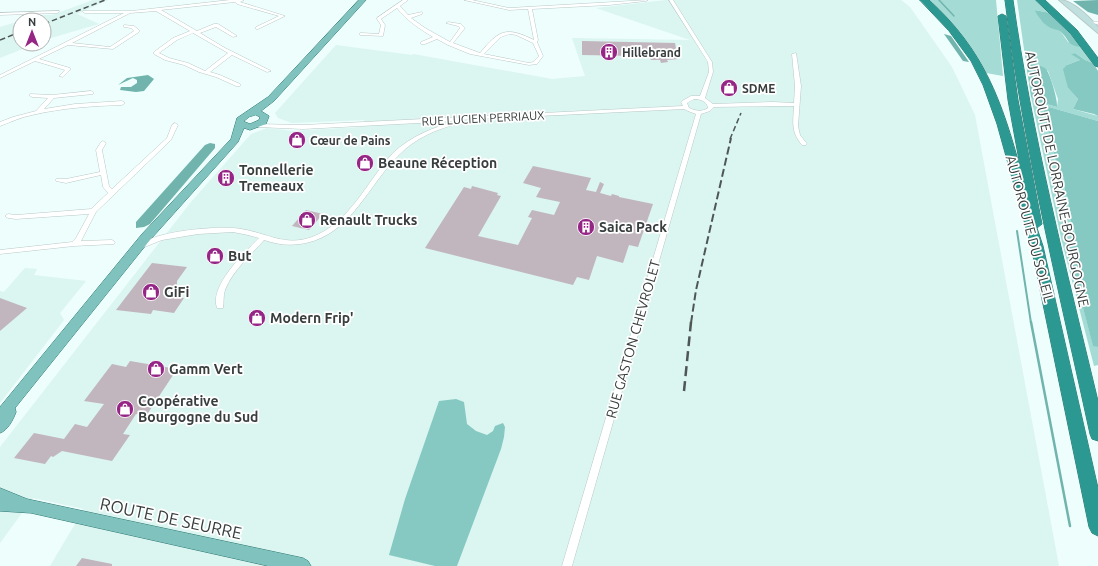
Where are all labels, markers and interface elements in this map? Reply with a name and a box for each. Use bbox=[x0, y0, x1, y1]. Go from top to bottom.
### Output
north arrow bbox=[12, 12, 52, 52]
text: N bbox=[28, 16, 36, 28]
building icon: Hillebrand bbox=[599, 42, 619, 62]
place label: Hillebrand bbox=[622, 46, 681, 59]
street label: AUTOROUTE DE LORRAINE-BOURGOGNE bbox=[1022, 50, 1092, 309]
shop icon: SDME bbox=[719, 78, 739, 98]
place label: SDME bbox=[742, 82, 775, 95]
street label: RUE LUCIEN PERRIAUX bbox=[421, 108, 545, 128]
shop icon: Cœur de Pains bbox=[287, 130, 307, 150]
place label: Cœur de Pains bbox=[310, 134, 391, 147]
shop icon: Beaune Réception bbox=[355, 153, 375, 173]
street label: AUTOROUTE DU SOLEIL bbox=[1003, 154, 1057, 304]
place label: Beaune Réception bbox=[378, 155, 497, 171]
place label: Tonnellerie Tremeaux bbox=[239, 162, 314, 194]
building icon: Tonnellerie Tremeaux bbox=[216, 168, 236, 188]
shop icon: Renault Trucks bbox=[297, 210, 317, 230]
place label: Renault Trucks bbox=[320, 212, 418, 228]
building icon: Saica Pack bbox=[576, 217, 596, 237]
place label: Saica Pack bbox=[599, 219, 667, 235]
shop icon: But bbox=[205, 246, 225, 266]
place label: But bbox=[228, 248, 252, 264]
street label: RUE GASTON CHEVROLET bbox=[603, 258, 663, 420]
shop icon: GiFi bbox=[141, 282, 161, 302]
place label: GiFi bbox=[164, 284, 189, 300]
shop icon: Modern Frip' bbox=[247, 308, 267, 328]
place label: Modern Frip' bbox=[270, 310, 353, 326]
shop icon: Gamm Vert bbox=[146, 359, 166, 379]
place label: Gamm Vert bbox=[169, 361, 243, 377]
place label: Coopérative Bourgogne du Sud bbox=[138, 393, 258, 425]
shop icon: Coopérative Bourgogne du Sud bbox=[115, 399, 135, 419]
street label: ROUTE DE SEURRE bbox=[98, 494, 244, 542]

